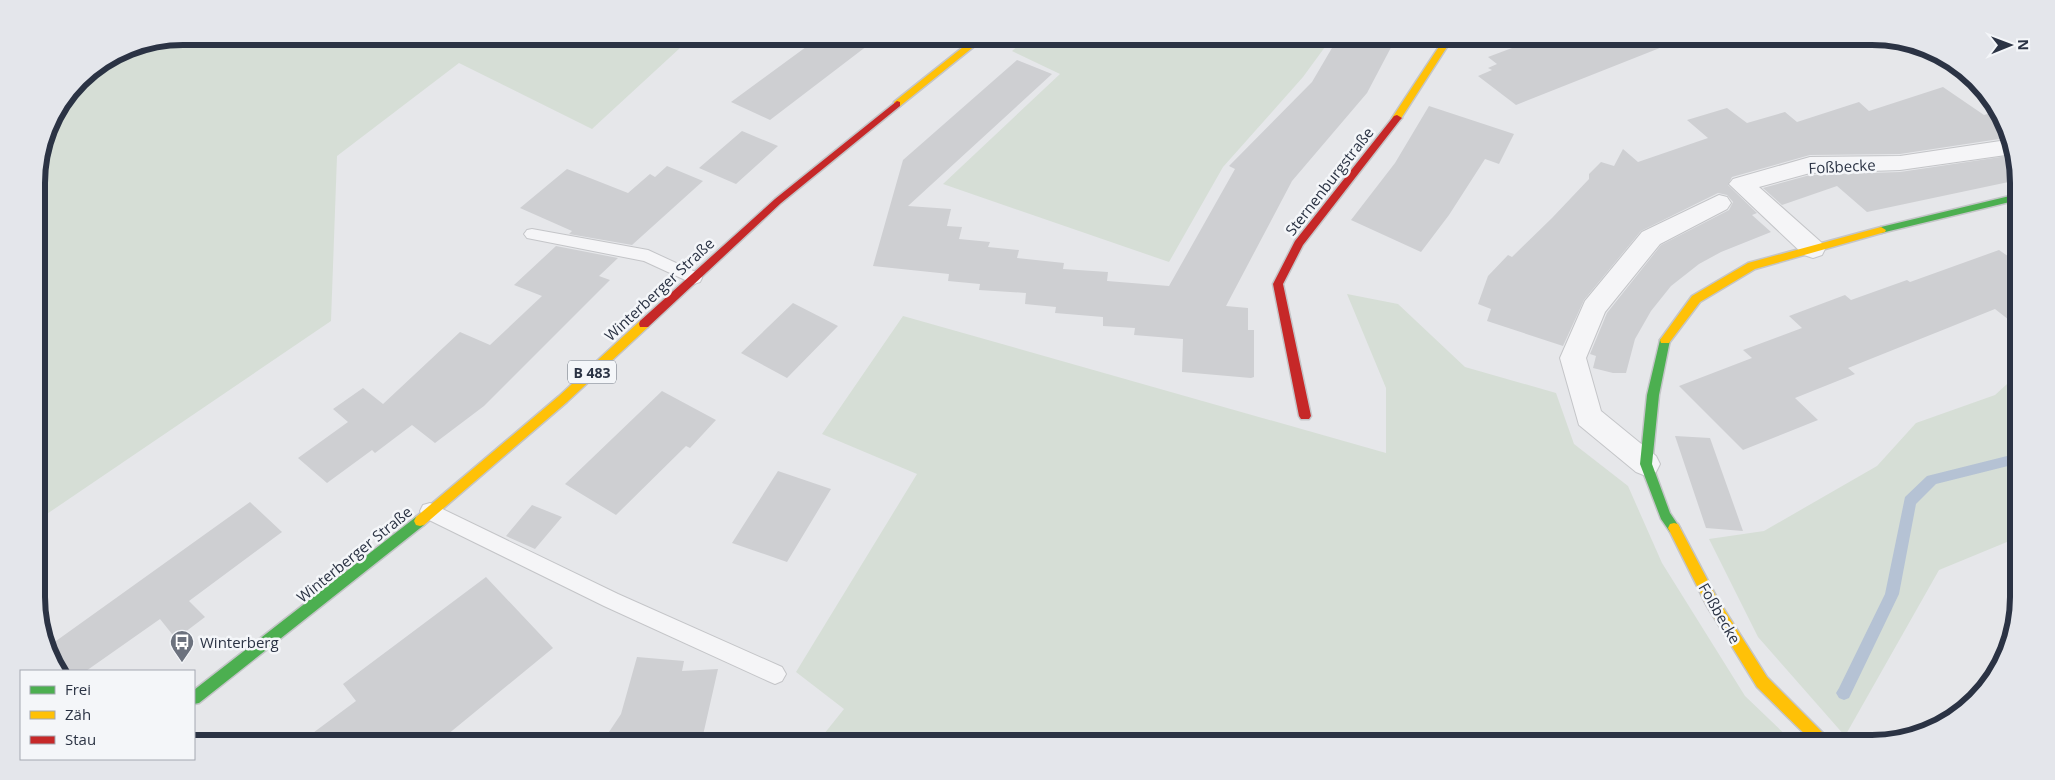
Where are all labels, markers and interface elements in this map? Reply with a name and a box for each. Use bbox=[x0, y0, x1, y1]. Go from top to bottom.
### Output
north arrow bbox=[1985, 20, 2035, 70]
text: N bbox=[2014, 39, 2033, 51]
street label: Sternenburgstraße bbox=[1280, 123, 1378, 239]
street label: Foßbecke bbox=[1808, 154, 1876, 178]
street label: Winterberger Straße bbox=[600, 233, 718, 345]
road number: B 483 bbox=[568, 361, 616, 384]
street label: Winterberger Straße bbox=[292, 501, 416, 607]
street label: Foßbecke bbox=[1695, 579, 1745, 647]
bus stop icon: Winterberg bbox=[169, 629, 195, 663]
place label: Winterberg bbox=[200, 632, 279, 652]
legend bbox=[20, 670, 195, 760]
text: Frei bbox=[65, 679, 91, 699]
text: Zäh bbox=[65, 704, 91, 724]
text: Stau bbox=[65, 729, 96, 749]

